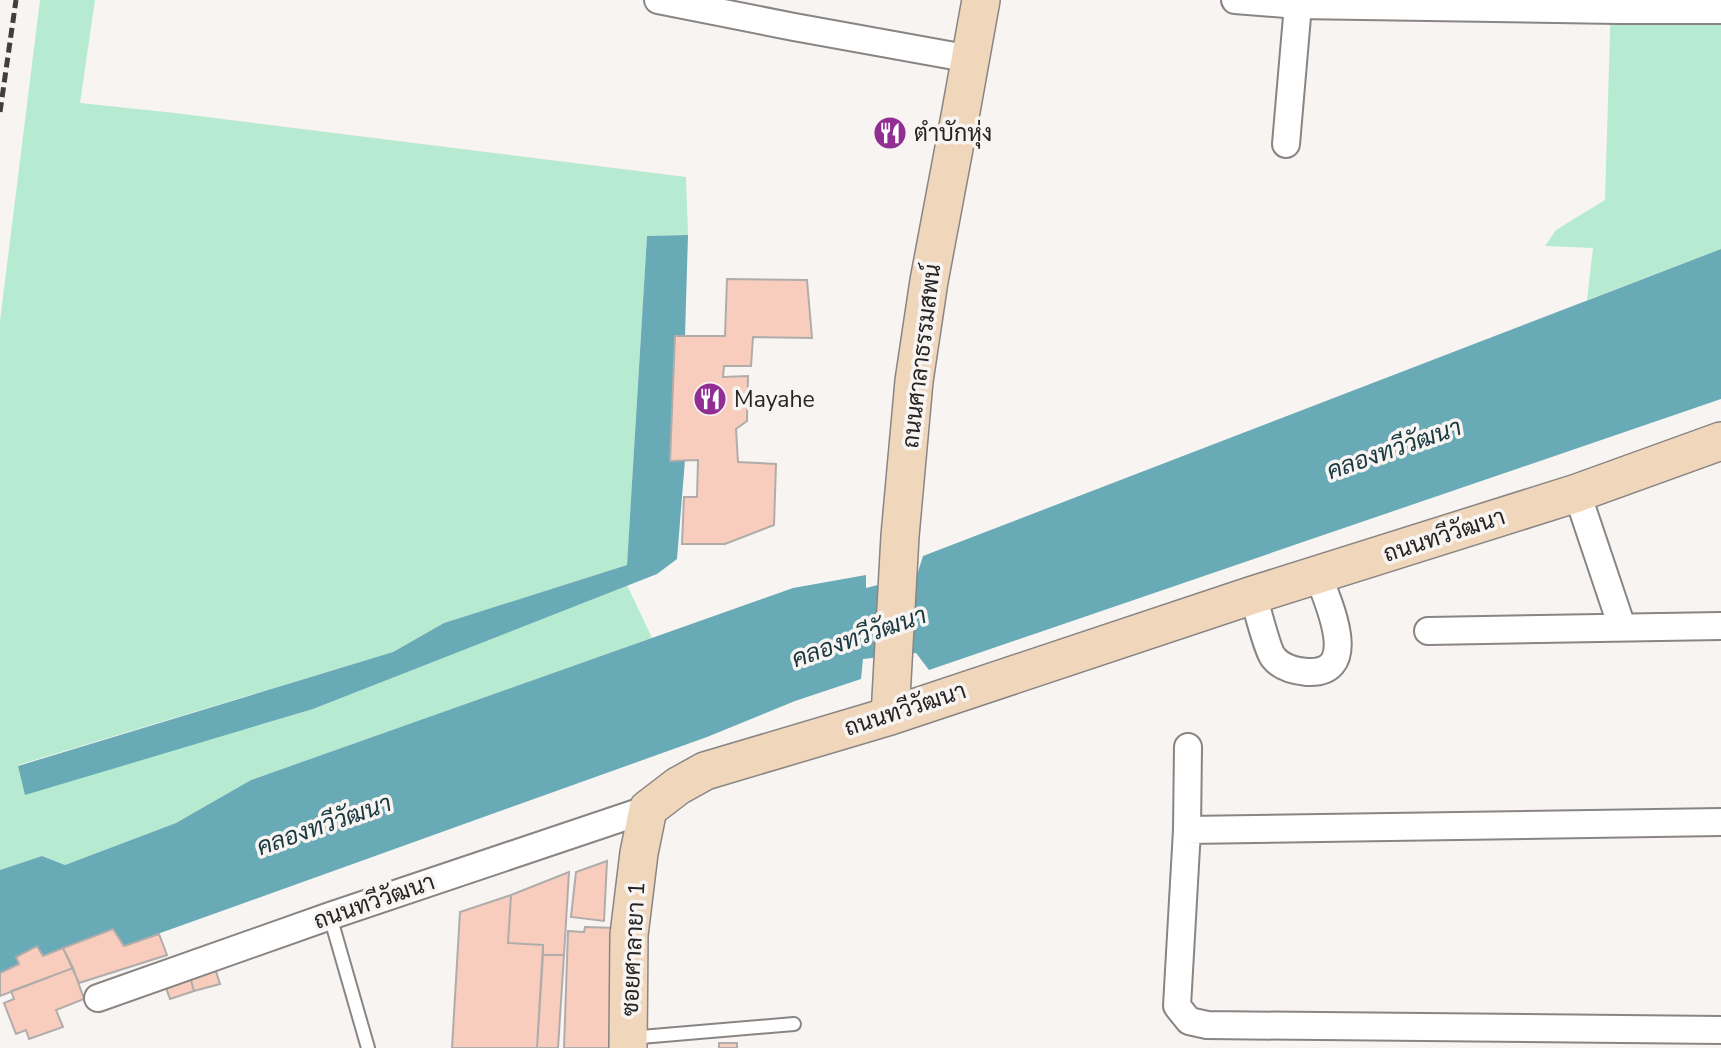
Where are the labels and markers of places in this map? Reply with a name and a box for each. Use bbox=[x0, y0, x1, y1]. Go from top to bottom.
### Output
restaurant icon: ตำบักหุ่ง bbox=[871, 114, 909, 152]
place label: ตำบักหุ่ง bbox=[914, 118, 992, 149]
restaurant icon: Mayahe bbox=[691, 380, 729, 418]
place label: Mayahe bbox=[734, 384, 815, 415]

